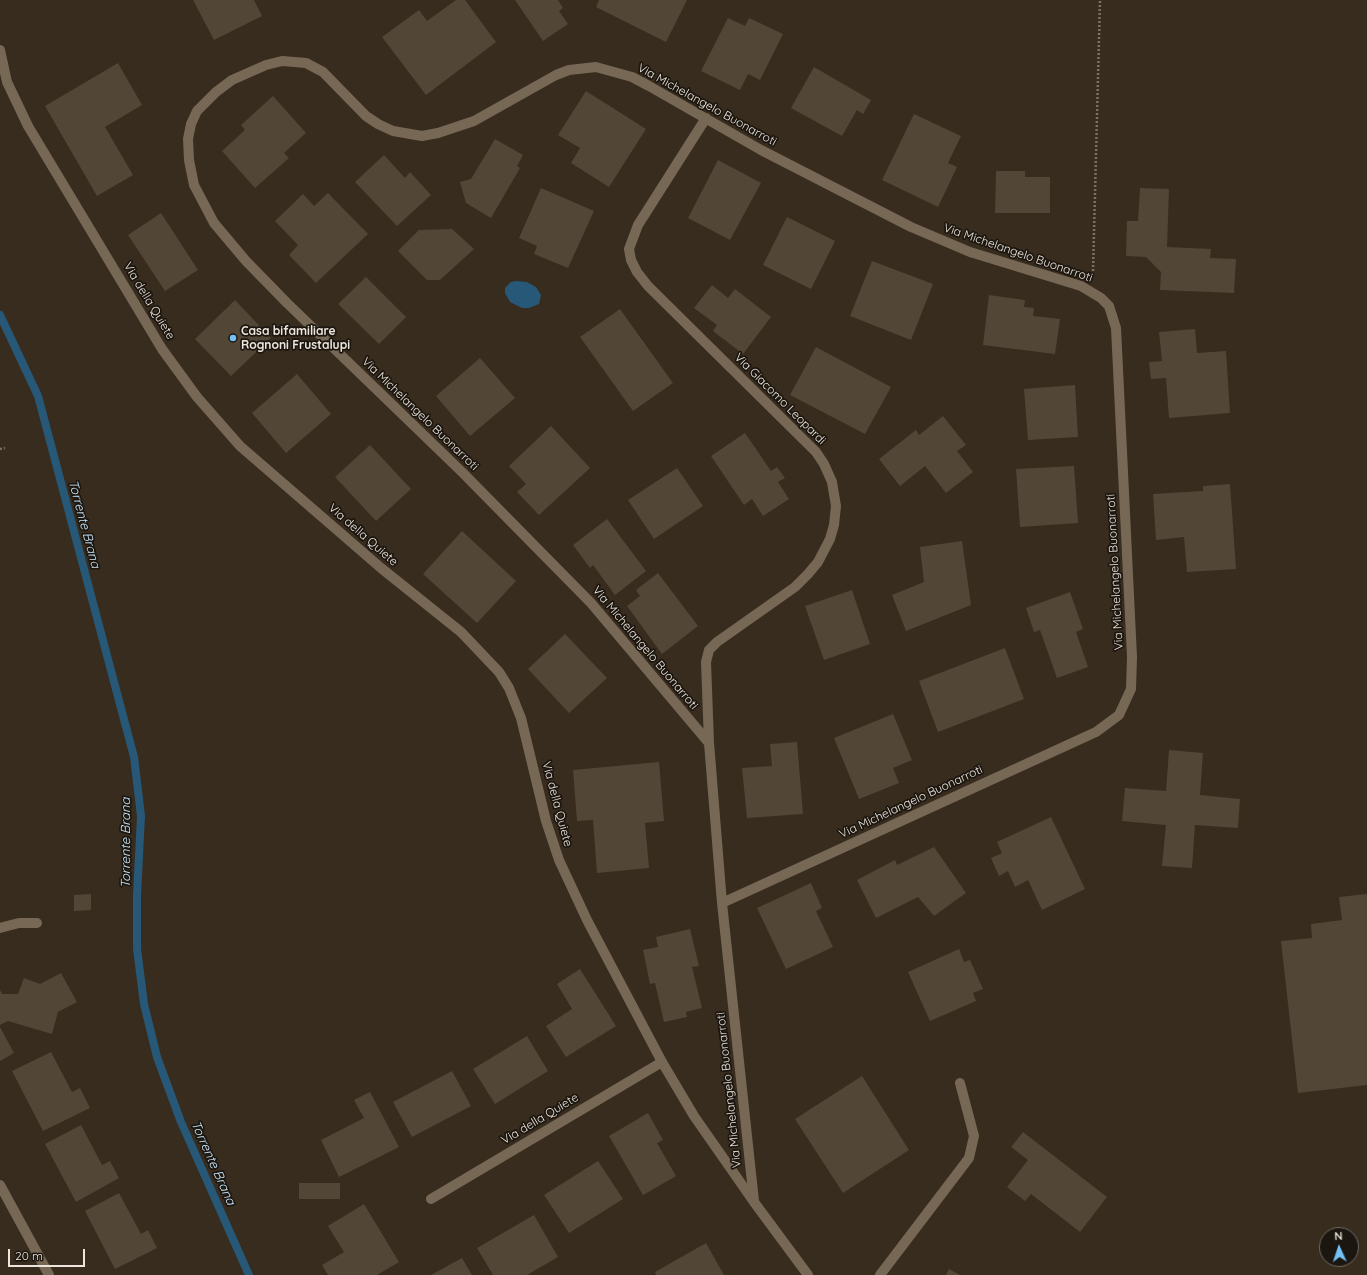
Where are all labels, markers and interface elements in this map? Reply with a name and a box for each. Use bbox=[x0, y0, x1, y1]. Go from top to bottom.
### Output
street label: Via Michelangelo Buonarroti bbox=[635, 61, 779, 149]
street label: Via Michelangelo Buonarroti bbox=[942, 221, 1094, 285]
street label: Via della Quiete bbox=[120, 260, 178, 342]
place label: Casa bifamiliare Rognoni Frustalupi bbox=[241, 324, 350, 352]
marker: Casa bifamiliare Rognoni Frustalupi bbox=[228, 333, 238, 343]
street label: Via Giacomo Leopardi bbox=[731, 350, 829, 448]
street label: Via Michelangelo Buonarroti bbox=[359, 354, 481, 474]
water label: Torrente Brana bbox=[65, 478, 103, 570]
street label: Via Michelangelo Buonarroti bbox=[1104, 493, 1126, 651]
street label: Via della Quiete bbox=[325, 501, 401, 569]
street label: Via Michelangelo Buonarroti bbox=[589, 583, 701, 713]
street label: Via della Quiete bbox=[539, 760, 575, 848]
street label: Via Michelangelo Buonarroti bbox=[837, 762, 985, 842]
water label: Torrente Brana bbox=[118, 798, 134, 888]
street label: Via Michelangelo Buonarroti bbox=[714, 1011, 744, 1169]
street label: Via della Quiete bbox=[499, 1090, 581, 1148]
water label: Torrente Brana bbox=[187, 1118, 239, 1208]
north arrow bbox=[1319, 1227, 1359, 1267]
text: N bbox=[1334, 1229, 1343, 1243]
scale bar bbox=[10, 1241, 87, 1267]
text: 20 m bbox=[15, 1248, 43, 1263]

